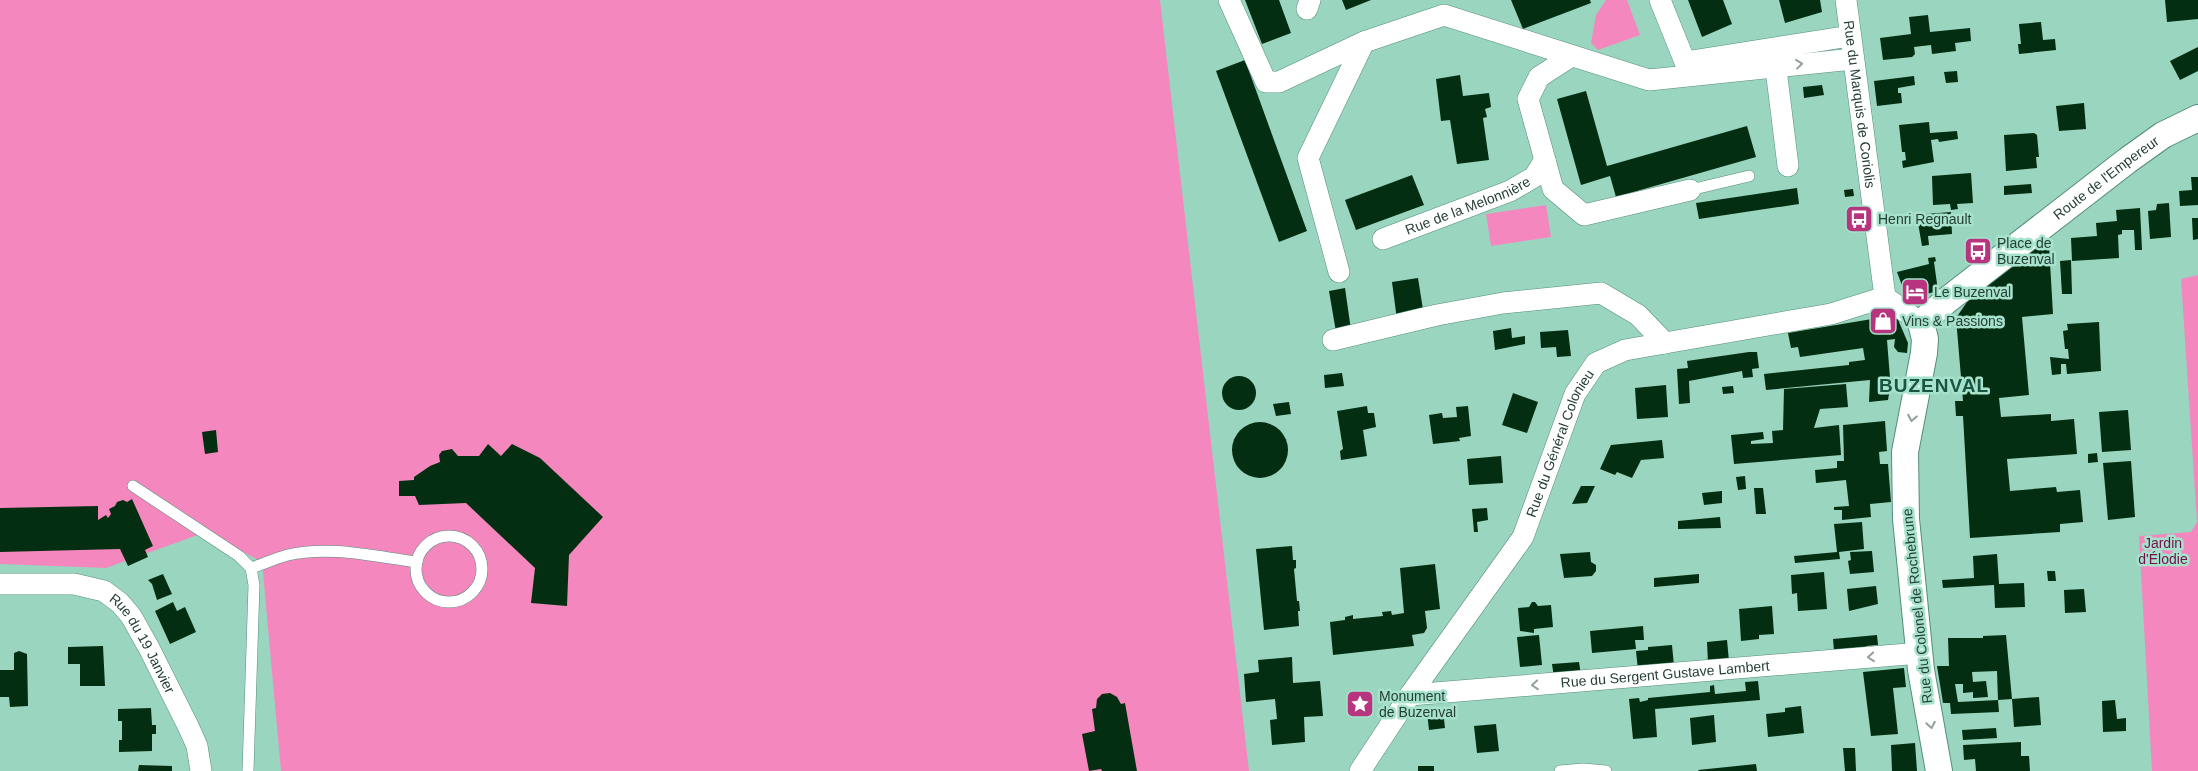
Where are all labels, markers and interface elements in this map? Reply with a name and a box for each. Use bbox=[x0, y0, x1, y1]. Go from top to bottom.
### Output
street label: Rue du Marquis de Coriolis bbox=[1841, 19, 1879, 189]
one-way arrow bbox=[1796, 59, 1804, 70]
street label: Route de l'Empereur bbox=[2050, 132, 2162, 223]
street label: Rue de la Melonnière bbox=[1403, 173, 1533, 238]
bus stop icon: Henri Regnault bbox=[1844, 204, 1874, 234]
place label: Henri Regnault bbox=[1878, 211, 1971, 227]
place label: Place de Buzenval bbox=[1997, 235, 2055, 267]
bus stop icon: Place de Buzenval bbox=[1963, 236, 1993, 266]
hotel icon: Le Buzenval bbox=[1900, 277, 1930, 307]
place label: Le Buzenval bbox=[1934, 284, 2011, 300]
shop icon: Vins & Passions bbox=[1868, 306, 1898, 336]
place label: Vins & Passions bbox=[1902, 313, 2003, 329]
street label: Rue du Général Colonieu bbox=[1523, 367, 1597, 519]
district label: BUZENVAL bbox=[1879, 375, 1989, 396]
one-way arrow bbox=[1907, 413, 1917, 422]
street label: Rue du Colonel de Rochebrune bbox=[1899, 507, 1935, 704]
park label: Jardin d'Élodie bbox=[2138, 535, 2188, 567]
street label: Rue du 19 Janvier bbox=[107, 590, 178, 696]
one-way arrow bbox=[1867, 652, 1875, 663]
street label: Rue du Sergent Gustave Lambert bbox=[1560, 657, 1770, 691]
one-way arrow bbox=[1531, 679, 1539, 690]
place label: Monument de Buzenval bbox=[1379, 688, 1456, 720]
place icon: Monument de Buzenval bbox=[1345, 689, 1375, 719]
one-way arrow bbox=[1925, 721, 1936, 729]

